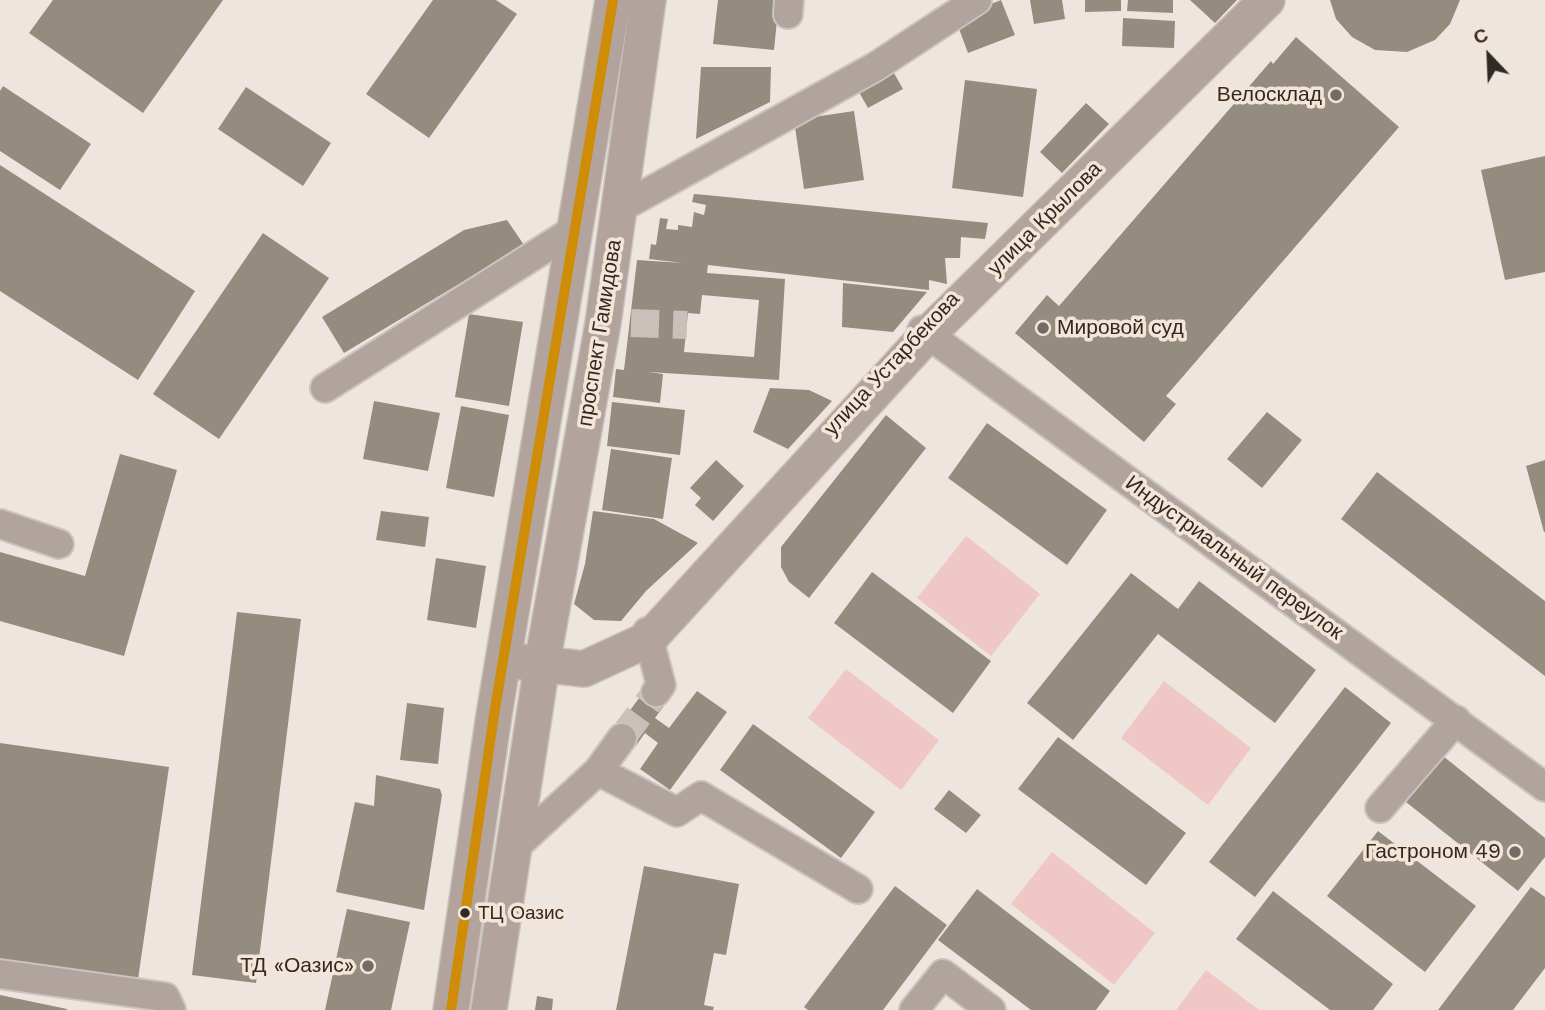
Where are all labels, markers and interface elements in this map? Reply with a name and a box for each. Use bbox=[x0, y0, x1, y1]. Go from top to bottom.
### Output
north arrow bbox=[1454, 21, 1524, 91]
text: С bbox=[1470, 23, 1491, 49]
place label: Велосклад bbox=[1217, 82, 1322, 108]
marker: Велосклад bbox=[1328, 87, 1344, 103]
street label: улица Крылова bbox=[983, 157, 1107, 281]
street label: проспект Гамидова bbox=[573, 238, 627, 428]
street label: улица Устарбекова bbox=[819, 287, 965, 441]
place label: Мировой суд bbox=[1057, 315, 1184, 341]
marker: Мировой суд bbox=[1035, 320, 1051, 336]
street label: Индустриальный переулок bbox=[1120, 471, 1348, 645]
place label: Гастроном 49 bbox=[1365, 839, 1501, 865]
marker: Гастроном 49 bbox=[1507, 844, 1523, 860]
place label: ТЦ Оазис bbox=[478, 902, 564, 924]
marker: ТЦ Оазис bbox=[458, 906, 472, 920]
place label: ТД «Оазис» bbox=[240, 953, 354, 979]
marker: ТД «Оазис» bbox=[360, 958, 376, 974]

